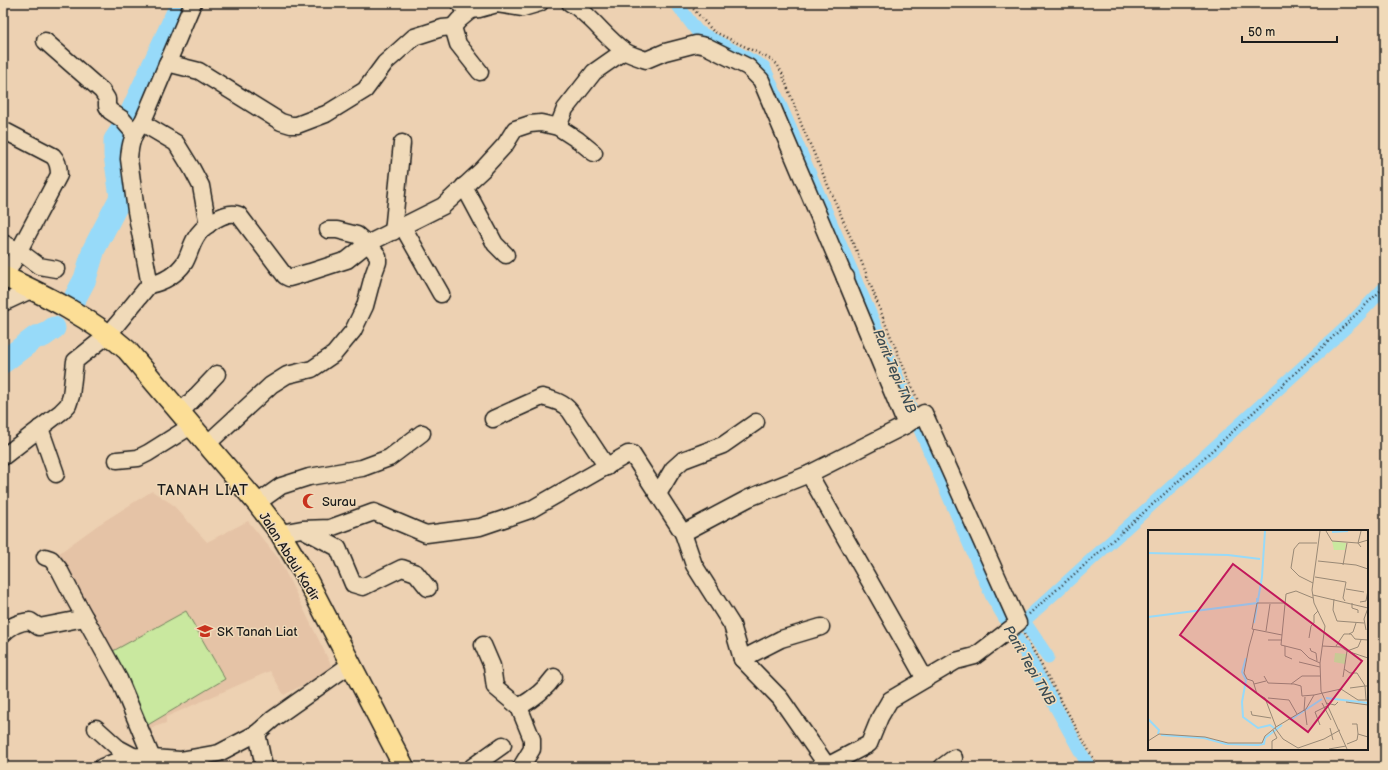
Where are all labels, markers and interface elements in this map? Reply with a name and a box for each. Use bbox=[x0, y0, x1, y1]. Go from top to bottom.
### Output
scale bar bbox=[1242, 18, 1337, 44]
text: 50 m bbox=[1248, 25, 1275, 40]
water label: Parit Tepi TNB bbox=[869, 327, 920, 416]
district label: TANAH LIAT bbox=[157, 481, 249, 500]
mosque icon: Surau bbox=[301, 492, 319, 510]
place label: Surau bbox=[322, 494, 356, 510]
street label: Jalan Abdul Kadir bbox=[255, 509, 323, 604]
inset map bbox=[1148, 530, 1368, 750]
school or university icon: SK Tanah Liat bbox=[196, 622, 214, 640]
water label: Parit Tepi TNB bbox=[1000, 622, 1060, 709]
place label: SK Tanah Liat bbox=[217, 624, 297, 640]

